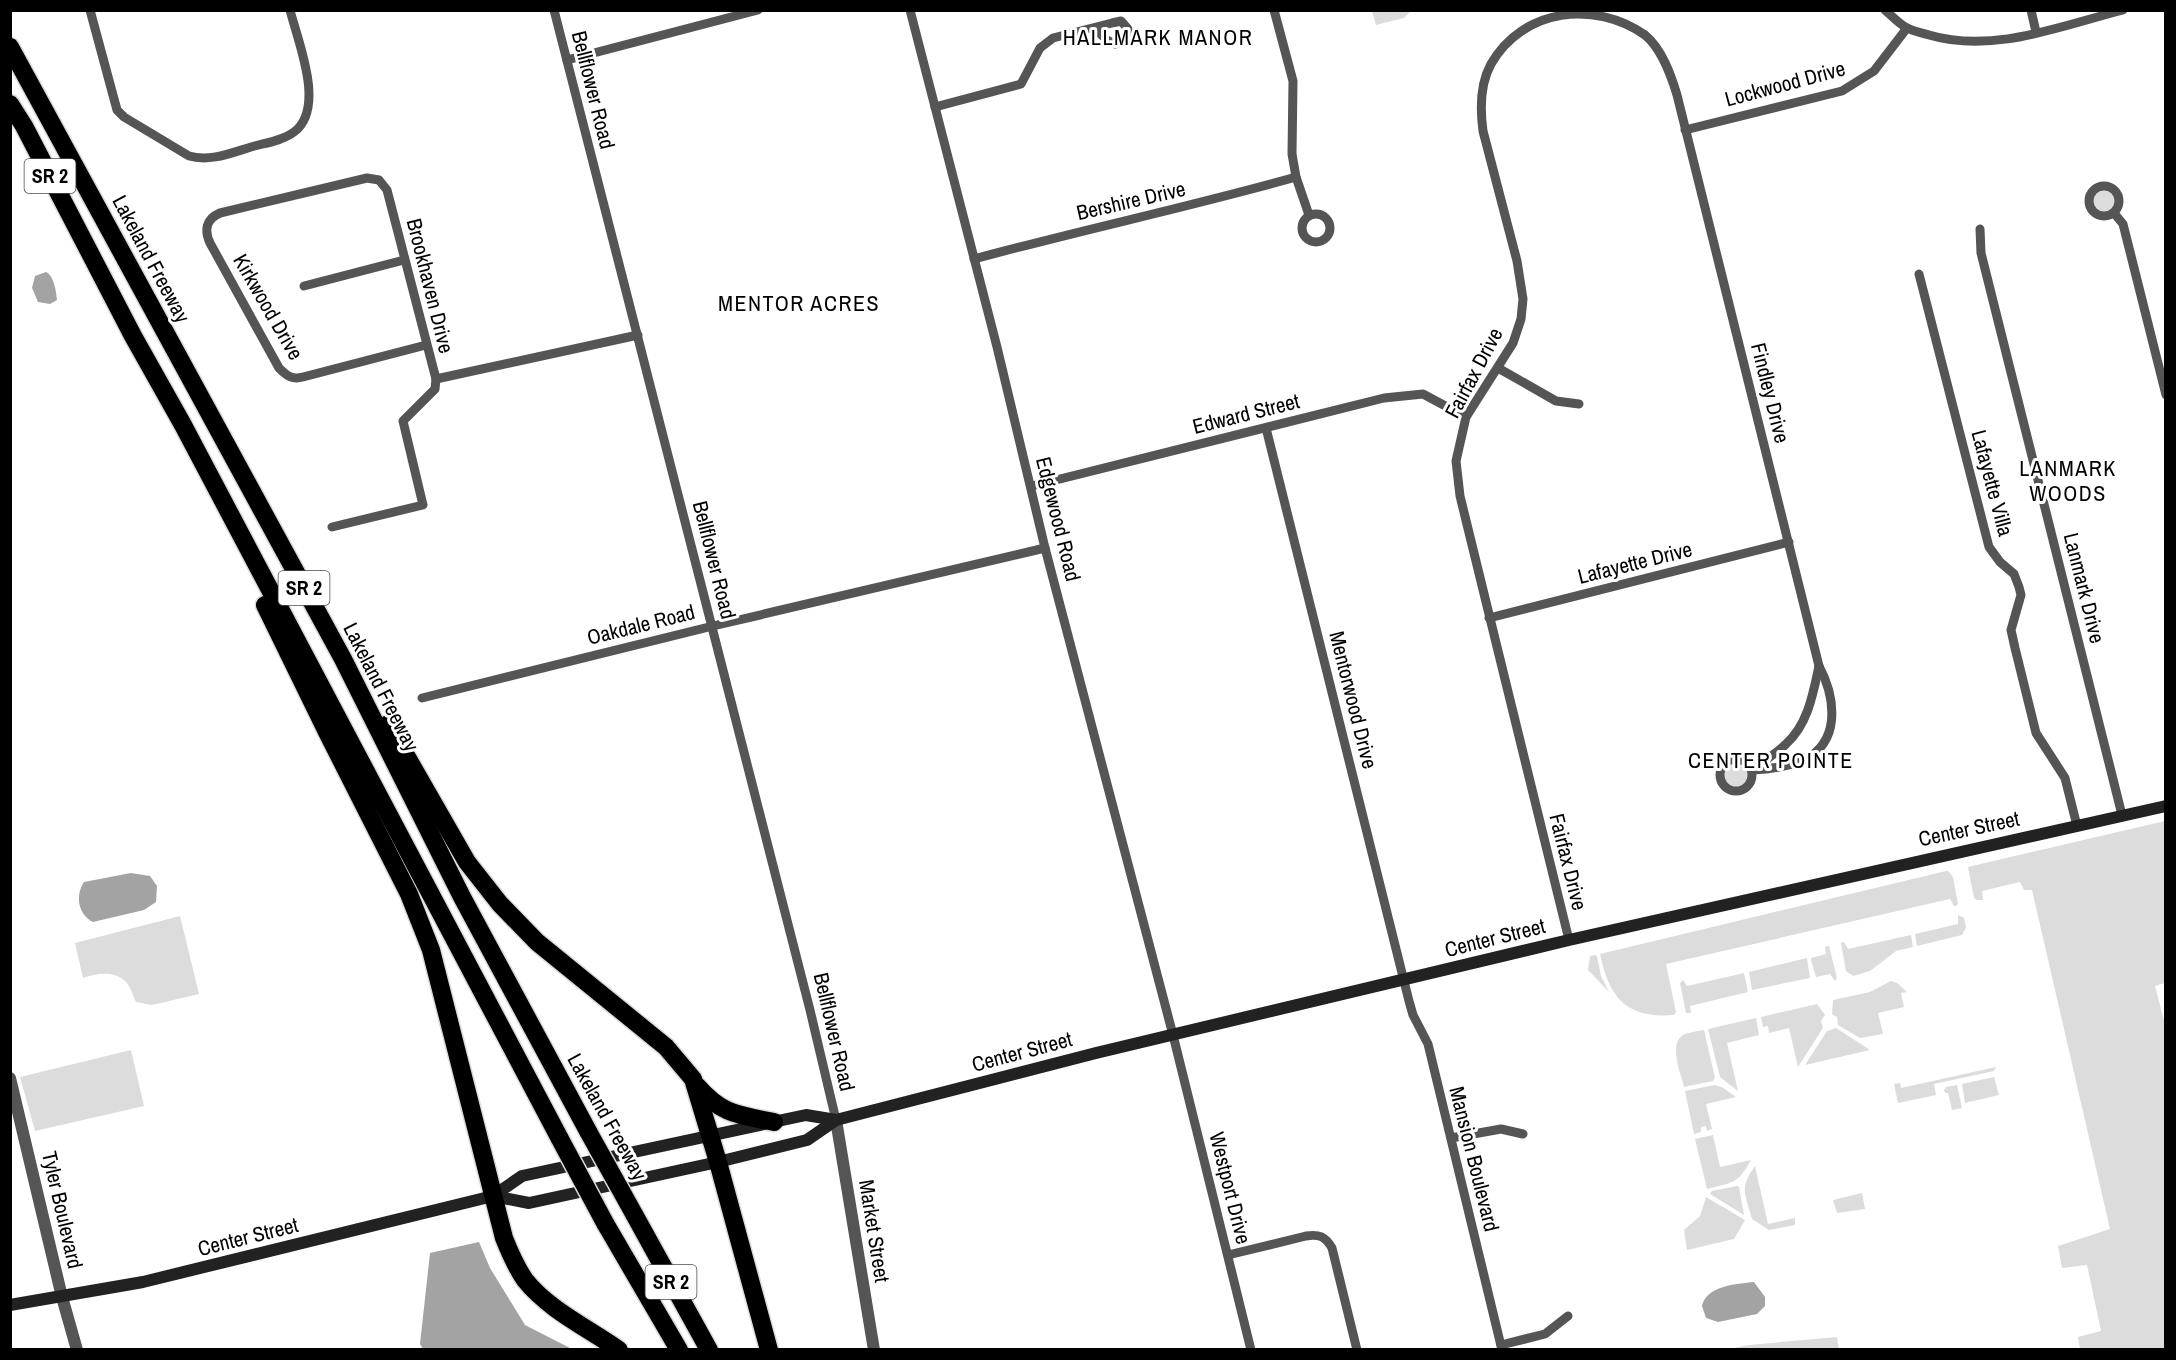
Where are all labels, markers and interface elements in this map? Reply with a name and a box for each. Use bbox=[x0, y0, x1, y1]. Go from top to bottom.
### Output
district label: HALLMARK MANOR bbox=[1063, 22, 1253, 52]
street label: Bellflower Road bbox=[565, 28, 622, 152]
street label: Lockwood Drive bbox=[1721, 54, 1848, 114]
road number: SR 2 bbox=[25, 159, 76, 193]
street label: Bershire Drive bbox=[1074, 174, 1188, 227]
street label: Lakeland Freeway bbox=[106, 190, 197, 328]
street label: Brookhaven Drive bbox=[400, 216, 461, 356]
street label: Kirkwood Drive bbox=[226, 249, 310, 365]
district label: MENTOR ACRES bbox=[718, 288, 880, 318]
street label: Fairfax Drive bbox=[1438, 322, 1510, 423]
street label: Findley Drive bbox=[1744, 340, 1797, 446]
street label: Edward Street bbox=[1189, 386, 1303, 441]
street label: Lafayette Villa bbox=[1964, 427, 2021, 540]
district label: LANMARK WOODS bbox=[2019, 453, 2117, 508]
street label: Edgewood Road bbox=[1029, 454, 1088, 584]
street label: Bellflower Road bbox=[686, 498, 743, 622]
street label: Lanmark Drive bbox=[2057, 530, 2112, 646]
street label: Lafayette Drive bbox=[1575, 534, 1695, 591]
road number: SR 2 bbox=[278, 571, 330, 605]
street label: Oakdale Road bbox=[584, 597, 698, 652]
street label: Lakeland Freeway bbox=[337, 618, 426, 756]
street label: Mentorwood Drive bbox=[1322, 628, 1385, 772]
district label: CENTER POINTE bbox=[1688, 745, 1854, 775]
street label: Center Street bbox=[1916, 804, 2022, 853]
street label: Fairfax Drive bbox=[1542, 810, 1594, 913]
street label: Center Street bbox=[1442, 911, 1548, 964]
street label: Bellflower Road bbox=[807, 970, 862, 1094]
street label: Center Street bbox=[969, 1024, 1075, 1079]
street label: Lakeland Freeway bbox=[561, 1048, 654, 1186]
street label: Mansion Boulevard bbox=[1442, 1083, 1507, 1234]
street label: Westport Drive bbox=[1203, 1129, 1258, 1247]
street label: Tyler Boulevard bbox=[35, 1148, 90, 1271]
street label: Market Street bbox=[852, 1178, 897, 1284]
street label: Center Street bbox=[195, 1210, 301, 1263]
road number: SR 2 bbox=[646, 1265, 696, 1299]

